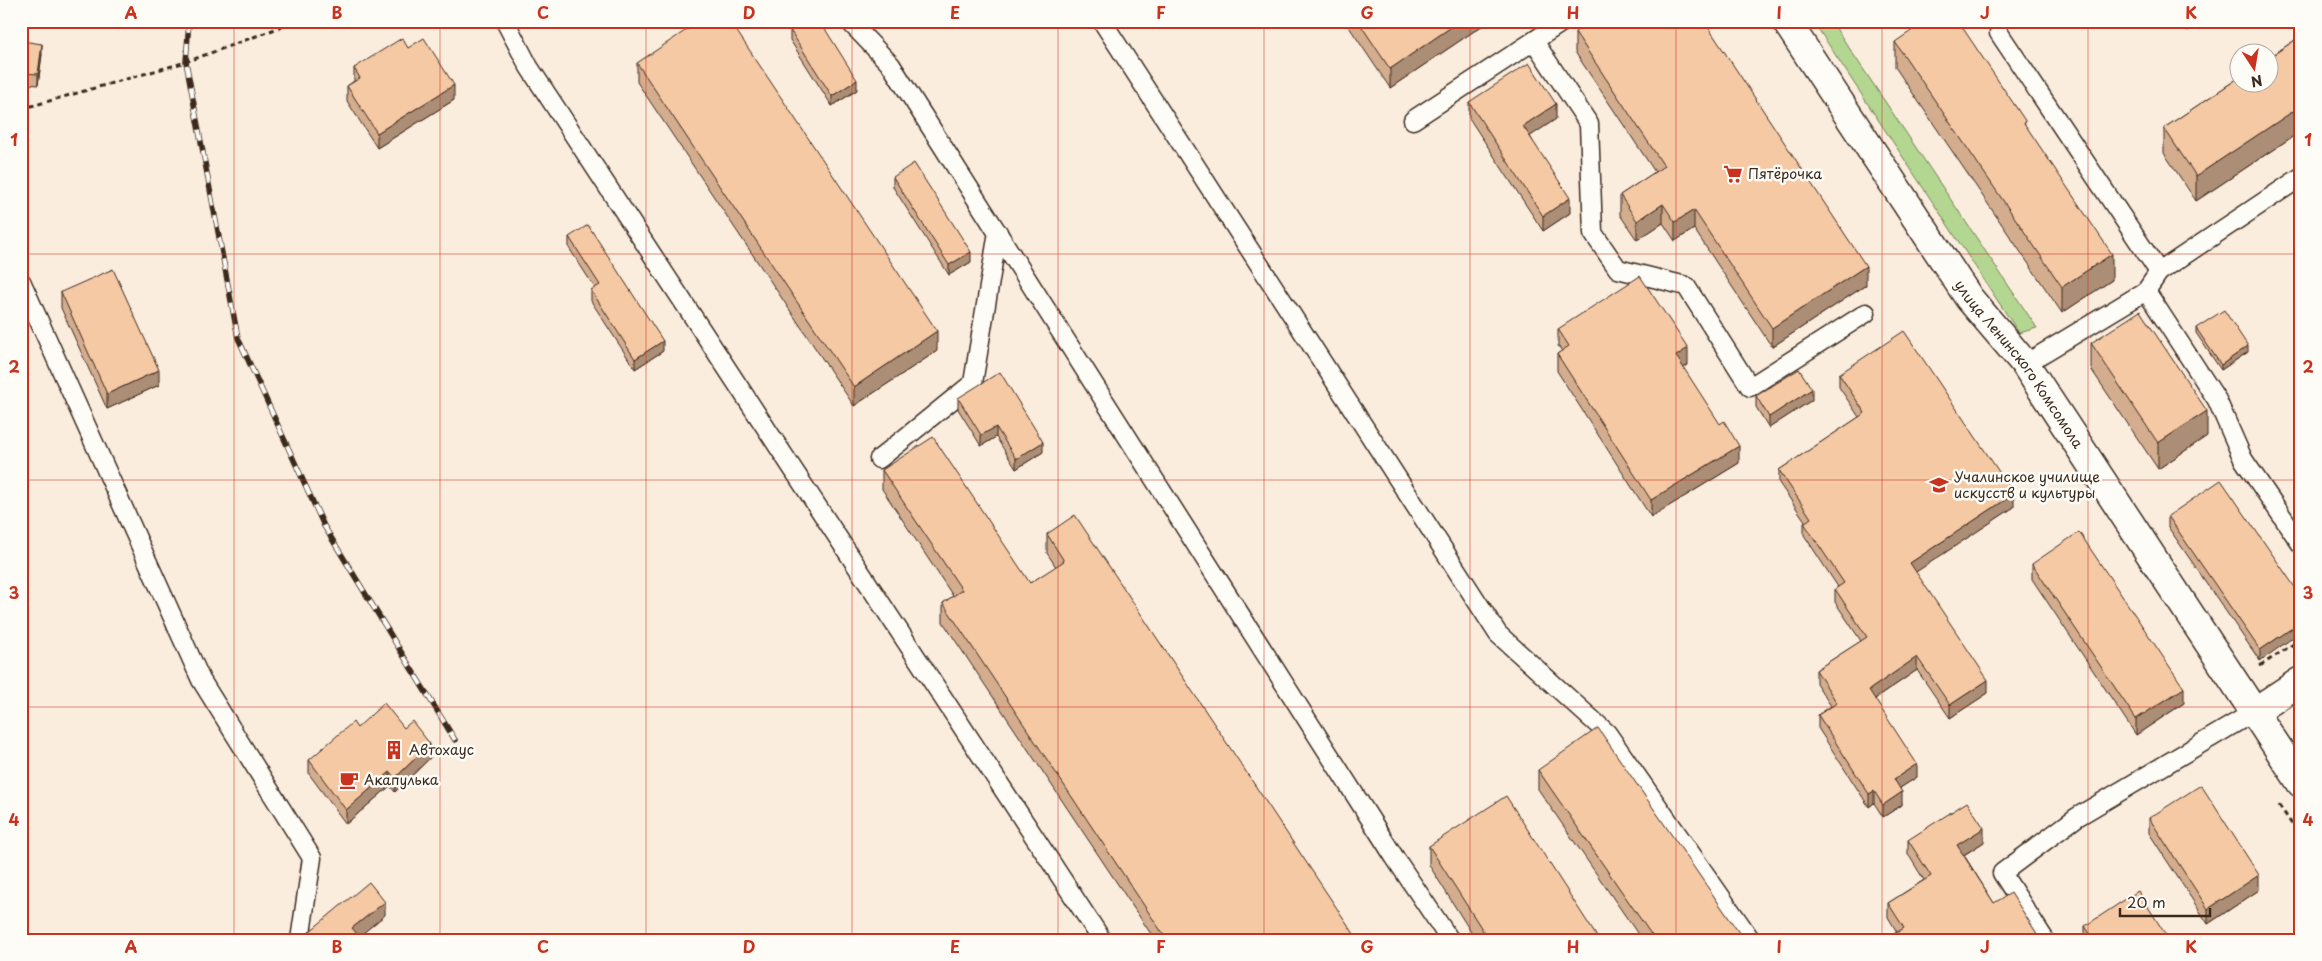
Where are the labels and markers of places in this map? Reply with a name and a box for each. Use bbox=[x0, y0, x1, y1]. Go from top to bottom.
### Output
supermarket icon: Пятёрочка bbox=[1722, 163, 1744, 185]
place label: Пятёрочка bbox=[1748, 163, 1822, 184]
place label: Учалинское училище искусств и культуры bbox=[1954, 466, 2100, 503]
school or university icon: Учалинское училище искусств и культуры bbox=[1928, 474, 1950, 496]
building icon: Автохаус bbox=[383, 739, 405, 761]
place label: Автохаус bbox=[409, 739, 474, 760]
cafe icon: Акапулька bbox=[338, 769, 360, 791]
place label: Акапулька bbox=[364, 769, 439, 790]

